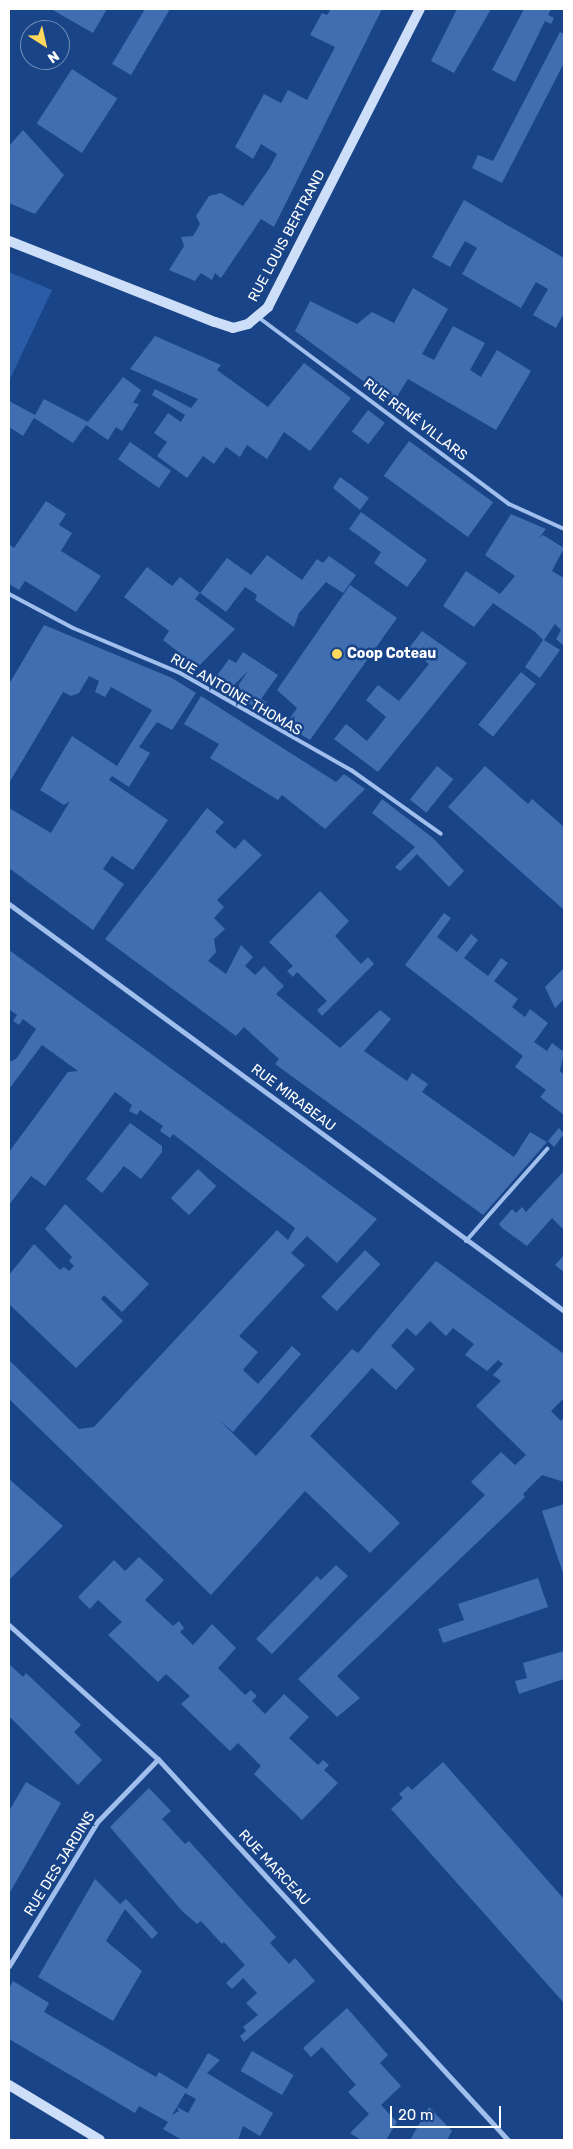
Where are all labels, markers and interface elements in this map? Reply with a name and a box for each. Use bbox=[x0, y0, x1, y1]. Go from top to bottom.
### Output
north arrow bbox=[20, 20, 70, 70]
text: N bbox=[44, 47, 62, 67]
street label: RUE LOUIS BERTRAND bbox=[245, 167, 329, 305]
street label: RUE RENÉ VILLARS bbox=[360, 375, 470, 465]
place label: Coop Coteau bbox=[347, 646, 436, 662]
marker: Coop Coteau bbox=[331, 648, 343, 660]
street label: RUE ANTOINE THOMAS bbox=[167, 650, 305, 740]
street label: RUE MIRABEAU bbox=[248, 1061, 338, 1135]
street label: RUE DES JARDINS bbox=[21, 1809, 99, 1919]
street label: RUE MARCEAU bbox=[235, 1827, 313, 1909]
scale bar bbox=[393, 2096, 504, 2128]
text: 20 m bbox=[398, 2106, 433, 2124]

